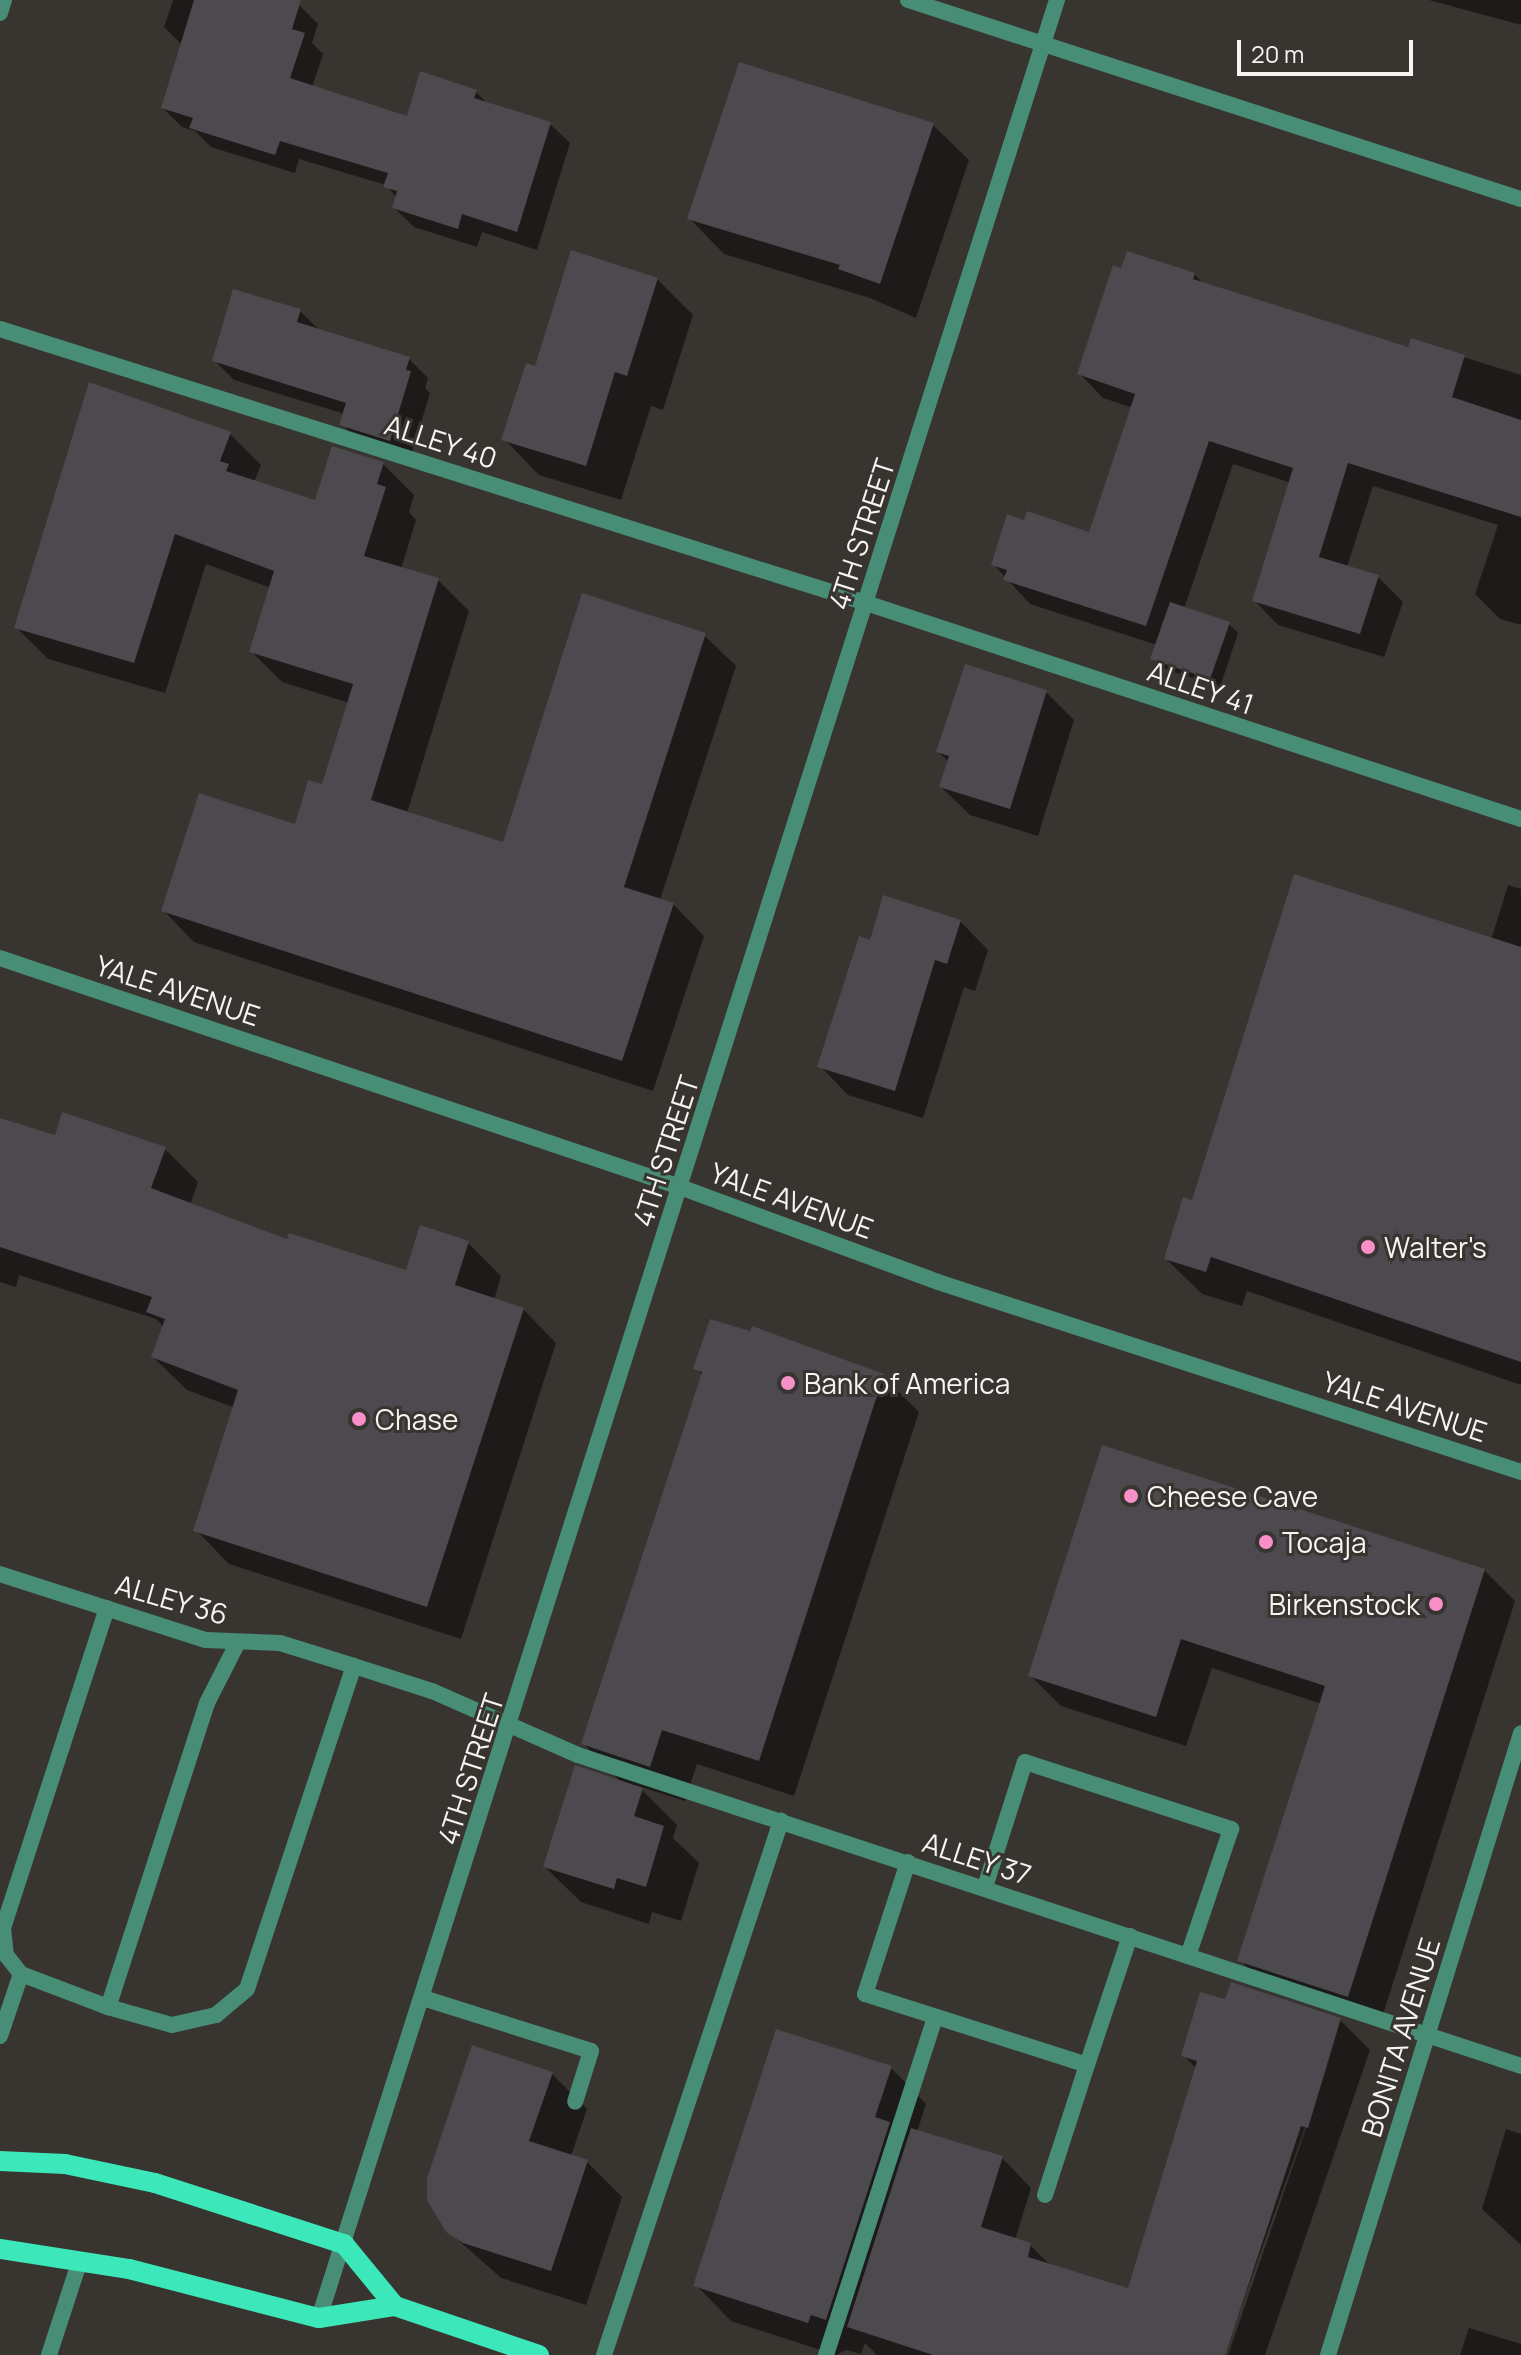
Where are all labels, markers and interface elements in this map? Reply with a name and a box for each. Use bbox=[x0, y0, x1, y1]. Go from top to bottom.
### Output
scale bar bbox=[1241, 24, 1417, 74]
text: 20 m bbox=[1251, 37, 1304, 70]
street label: ALLEY 40 bbox=[380, 407, 502, 475]
street label: 4TH STREET bbox=[821, 454, 901, 614]
street label: ALLEY 41 bbox=[1143, 653, 1259, 721]
street label: YALE AVENUE bbox=[92, 948, 264, 1032]
street label: 4TH STREET bbox=[625, 1071, 705, 1231]
street label: YALE AVENUE bbox=[706, 1155, 878, 1245]
place label: Walter's bbox=[1384, 1230, 1487, 1264]
marker: Walter's bbox=[1359, 1238, 1377, 1256]
street label: YALE AVENUE bbox=[1319, 1364, 1491, 1448]
place label: Bank of America bbox=[804, 1366, 1010, 1400]
marker: Bank of America bbox=[779, 1374, 797, 1392]
place label: Chase bbox=[375, 1402, 458, 1436]
marker: Chase bbox=[350, 1410, 368, 1428]
place label: Cheese Cave bbox=[1147, 1479, 1318, 1513]
marker: Cheese Cave bbox=[1122, 1487, 1140, 1505]
place label: Tocaja bbox=[1282, 1525, 1367, 1559]
marker: Tocaja bbox=[1257, 1533, 1275, 1551]
street label: ALLEY 36 bbox=[111, 1567, 233, 1631]
place label: Birkenstock bbox=[1269, 1587, 1420, 1621]
marker: Birkenstock bbox=[1427, 1595, 1445, 1613]
street label: 4TH STREET bbox=[430, 1689, 510, 1849]
street label: ALLEY 37 bbox=[918, 1825, 1036, 1891]
street label: BONITA AVENUE bbox=[1354, 1934, 1446, 2140]

